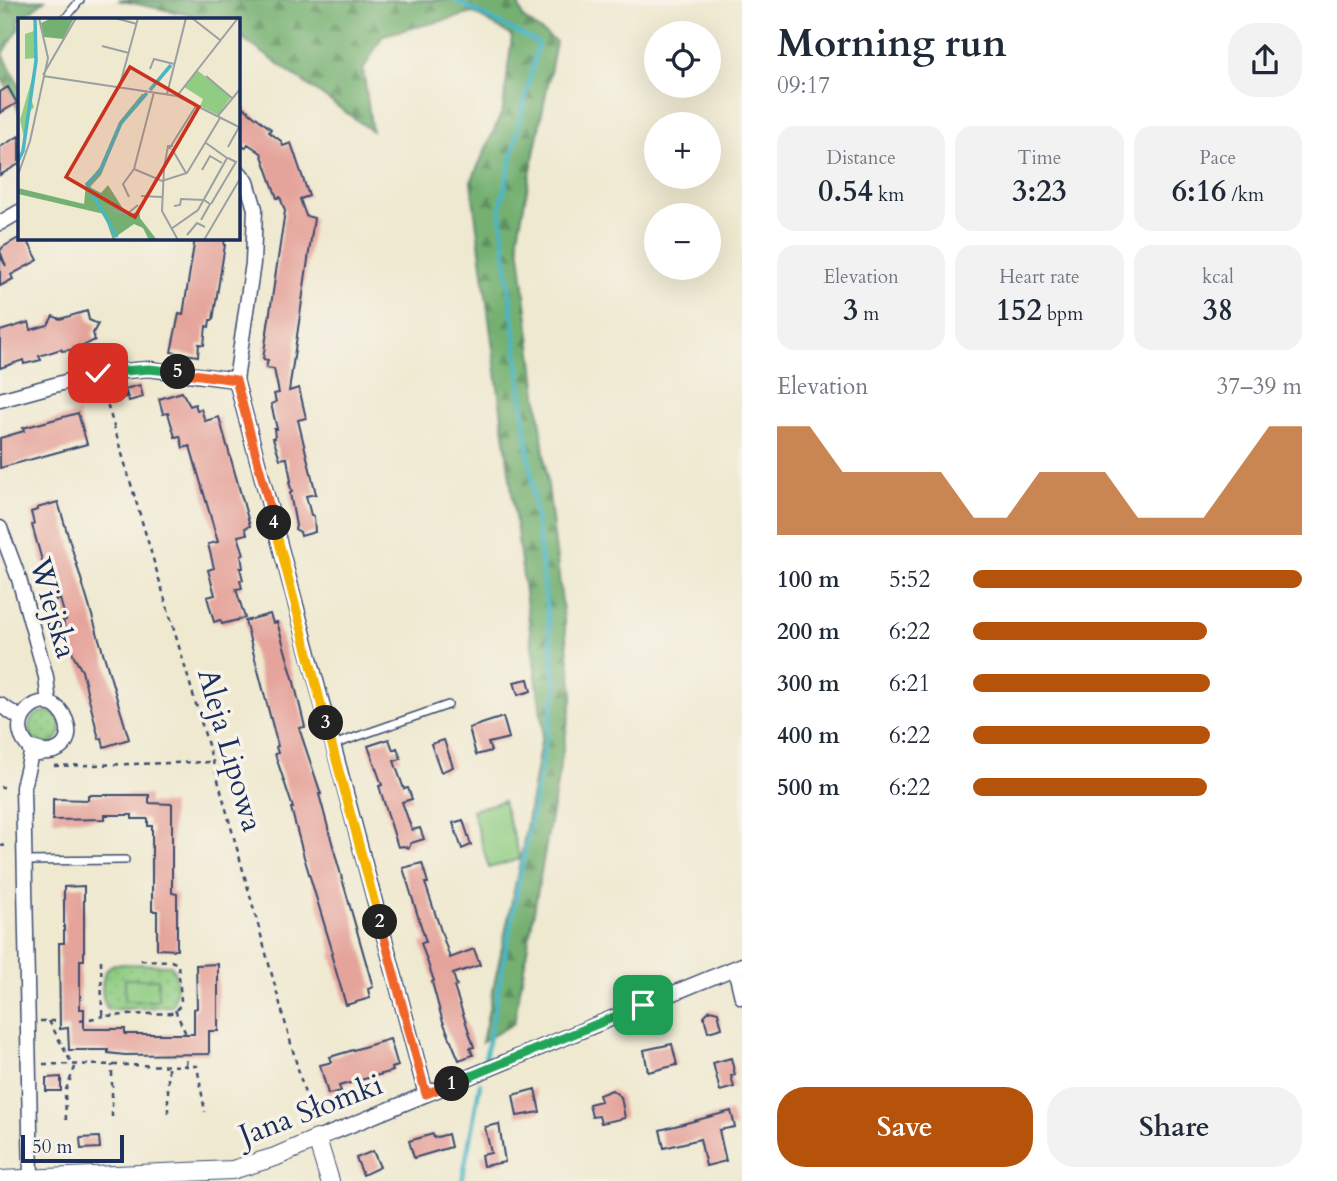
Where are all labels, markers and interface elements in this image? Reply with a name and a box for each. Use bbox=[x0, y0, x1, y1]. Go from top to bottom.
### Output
inset map bbox=[18, 18, 240, 240]
text: Morning run bbox=[777, 18, 1007, 70]
map controls bbox=[644, 21, 721, 280]
button: locate bbox=[644, 21, 721, 98]
button: share bbox=[1228, 23, 1302, 97]
text: 09:17 bbox=[777, 70, 830, 101]
button: + bbox=[644, 112, 721, 189]
text: Distance bbox=[826, 145, 896, 171]
text: Time bbox=[1018, 145, 1061, 171]
text: Pace bbox=[1199, 145, 1236, 171]
text: 0.54 bbox=[818, 171, 873, 212]
text: 3:23 bbox=[1012, 171, 1067, 212]
text: 6:16 bbox=[1172, 171, 1226, 212]
text: km bbox=[873, 182, 904, 208]
text: /km bbox=[1226, 182, 1264, 208]
button: − bbox=[644, 203, 721, 280]
text: Elevation bbox=[823, 264, 899, 290]
text: Heart rate bbox=[999, 264, 1080, 290]
text: kcal bbox=[1202, 264, 1234, 290]
text: 3 bbox=[843, 290, 858, 331]
text: 152 bbox=[996, 290, 1042, 331]
text: 38 bbox=[1202, 290, 1233, 331]
text: m bbox=[858, 301, 879, 327]
text: bpm bbox=[1042, 301, 1083, 327]
pin bbox=[68, 343, 128, 403]
icon: check bbox=[79, 354, 117, 392]
pin: 5 bbox=[160, 354, 196, 390]
text: 5 bbox=[173, 358, 182, 384]
text: Elevation bbox=[777, 371, 868, 402]
text: 37–39 m bbox=[1217, 371, 1302, 402]
pin: 4 bbox=[256, 505, 292, 540]
text: 4 bbox=[269, 509, 278, 535]
street label: Wiejska bbox=[19, 552, 87, 663]
text: 100 m bbox=[777, 564, 840, 595]
text: 5:52 bbox=[889, 564, 930, 595]
text: 200 m bbox=[777, 616, 840, 647]
text: 6:22 bbox=[889, 616, 930, 647]
street label: Aleja Lipowa bbox=[187, 664, 273, 836]
text: 300 m bbox=[777, 668, 840, 699]
text: 6:21 bbox=[889, 668, 930, 699]
pin: 3 bbox=[308, 706, 344, 740]
text: 3 bbox=[321, 709, 330, 735]
text: 400 m bbox=[777, 720, 840, 751]
text: 6:22 bbox=[889, 720, 930, 751]
text: 500 m bbox=[777, 772, 840, 803]
text: 6:22 bbox=[889, 772, 930, 803]
pin: 2 bbox=[362, 904, 398, 940]
text: 2 bbox=[375, 908, 384, 934]
pin bbox=[613, 975, 673, 1035]
icon: arrive bbox=[624, 986, 662, 1024]
street label: Jana Słomki bbox=[230, 1064, 389, 1158]
pin: 1 bbox=[434, 1066, 470, 1102]
text: 1 bbox=[447, 1070, 456, 1096]
button: Save bbox=[777, 1087, 1033, 1167]
button: Share bbox=[1047, 1087, 1302, 1167]
scale bar bbox=[21, 1132, 124, 1164]
text: 50 m bbox=[32, 1134, 73, 1160]

